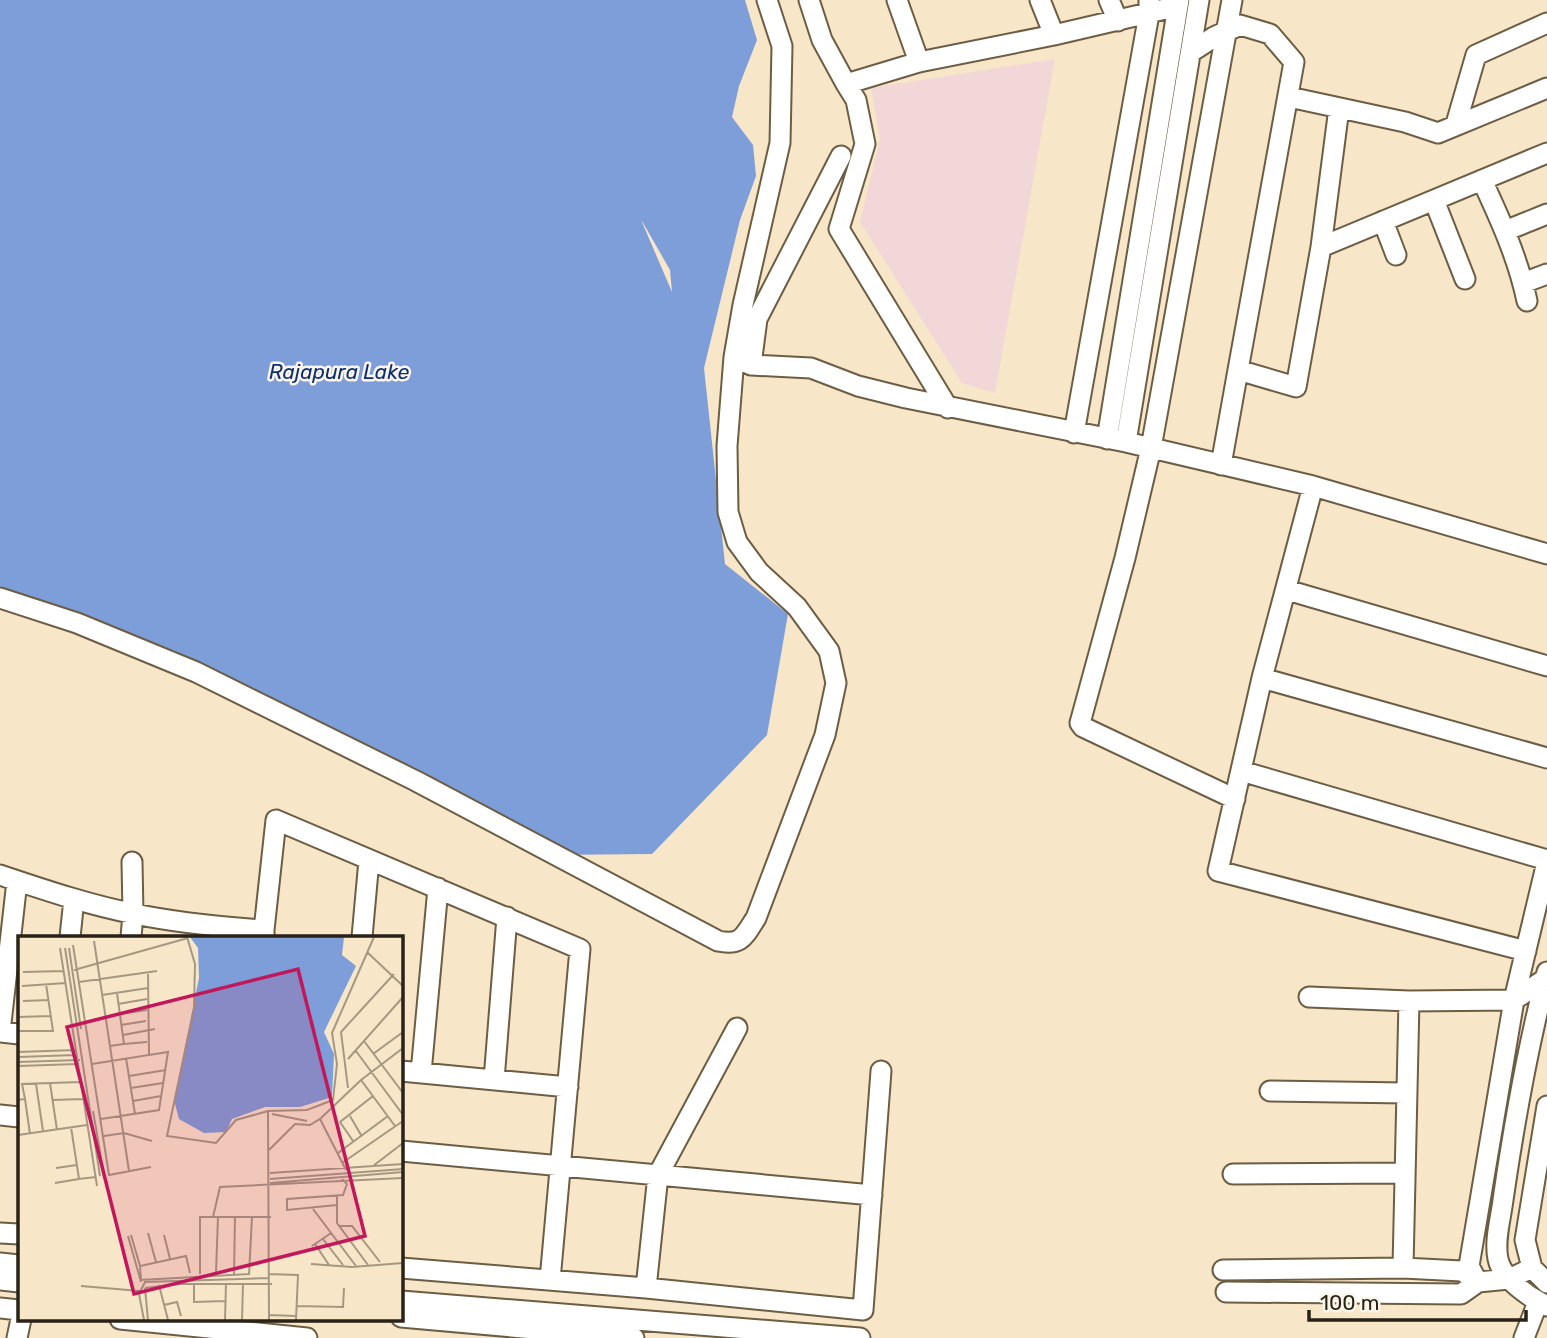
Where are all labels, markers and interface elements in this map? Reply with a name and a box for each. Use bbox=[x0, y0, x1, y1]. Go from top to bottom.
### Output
water label: Rajapura Lake bbox=[269, 359, 409, 384]
inset map bbox=[18, 936, 402, 1320]
scale bar bbox=[1309, 1278, 1526, 1322]
text: 100 m bbox=[1320, 1290, 1379, 1315]

